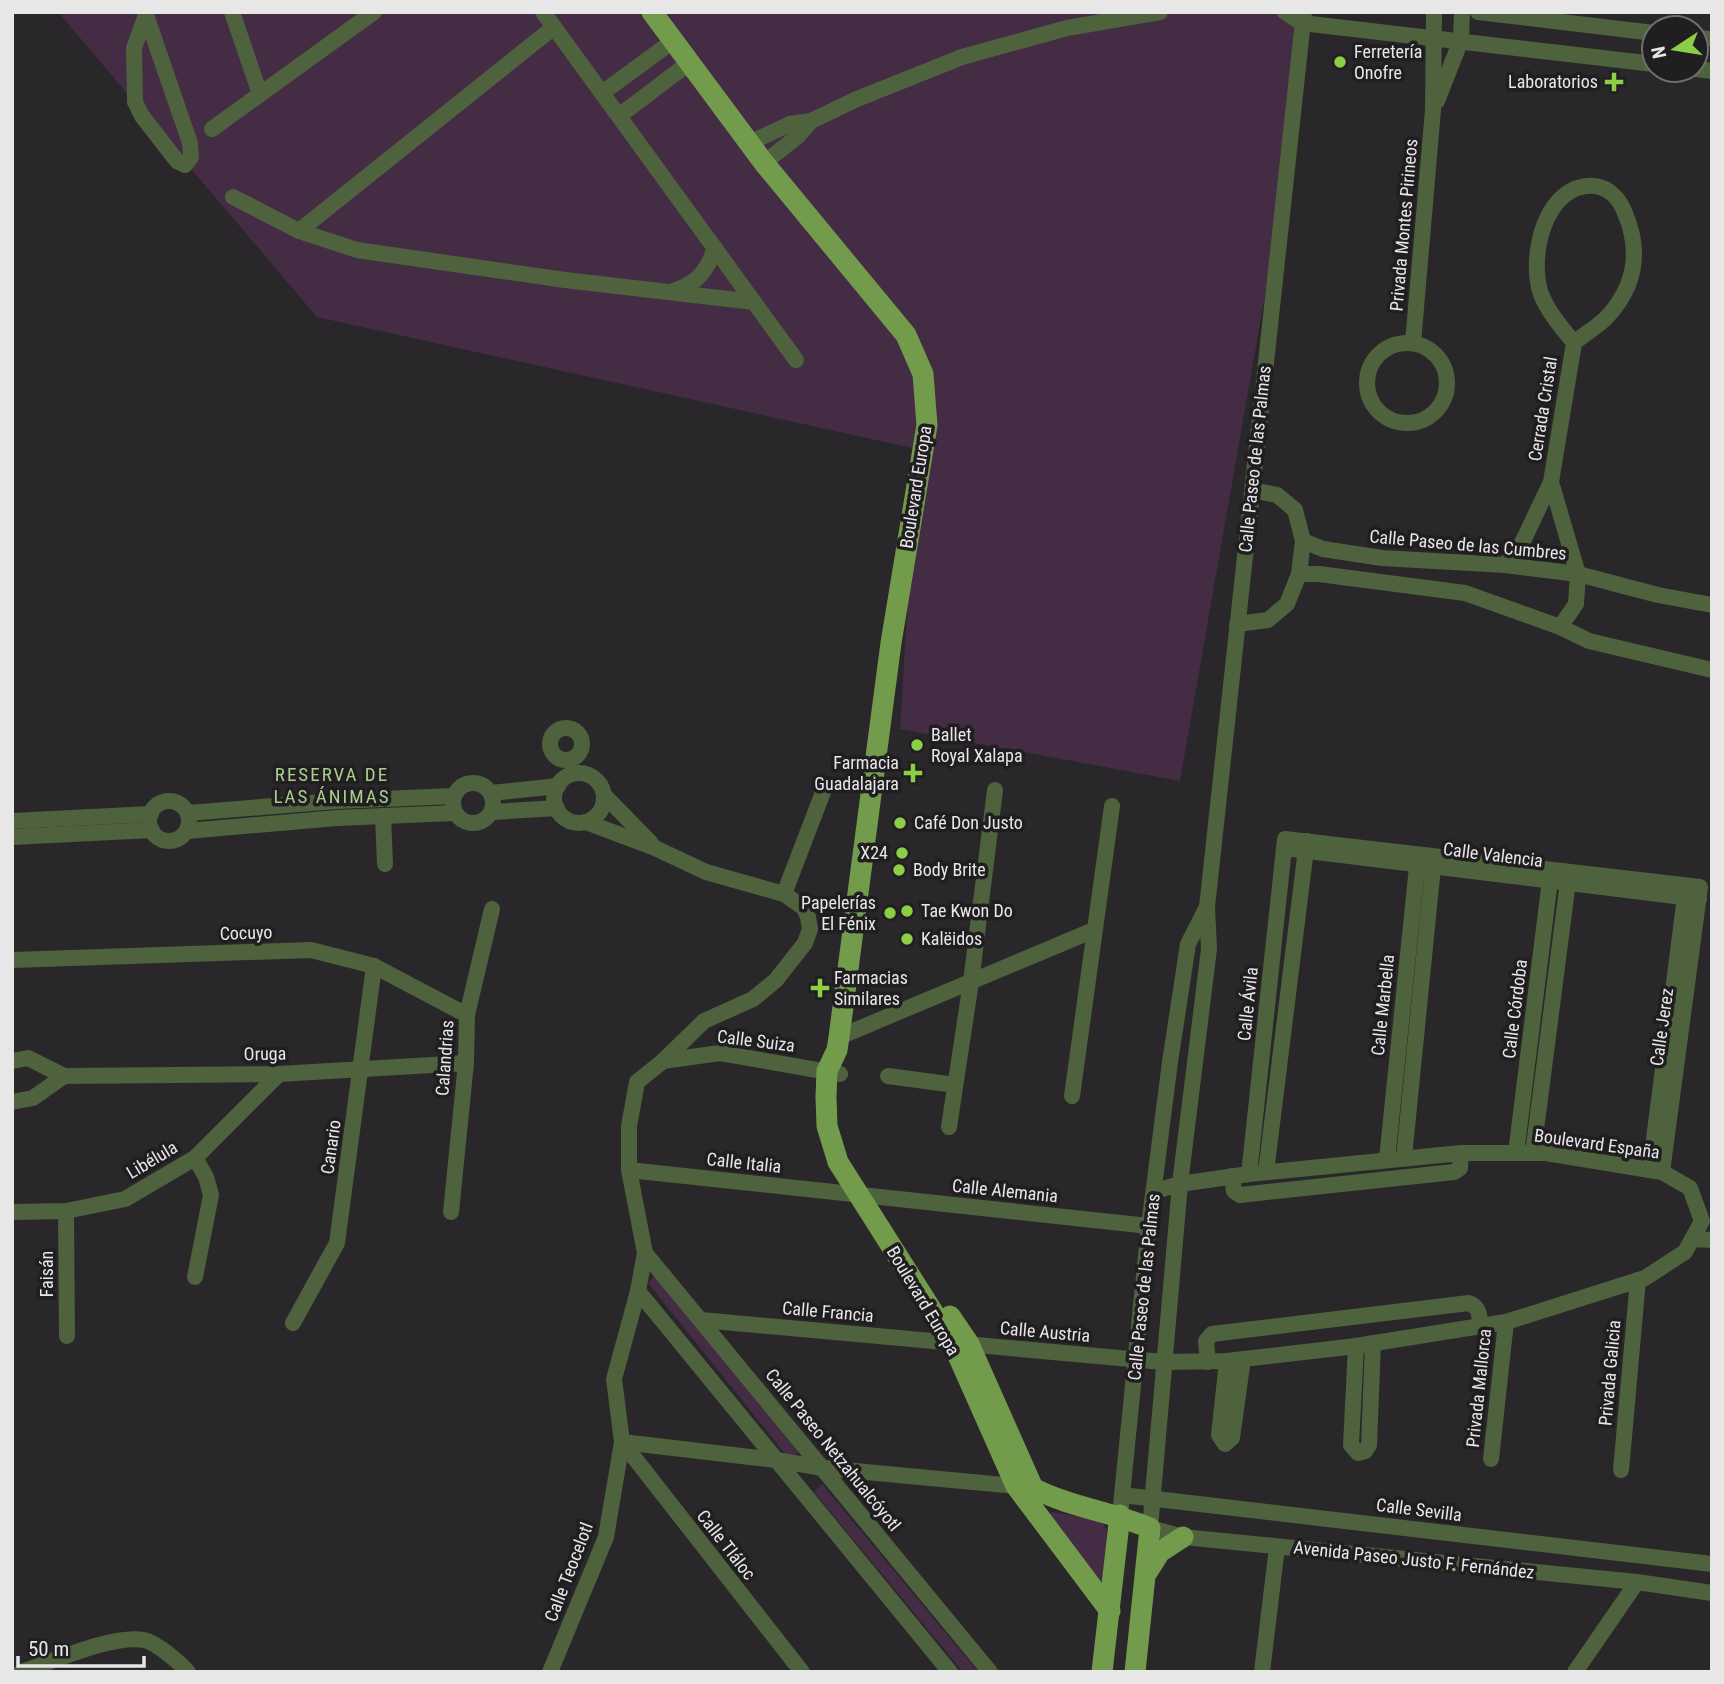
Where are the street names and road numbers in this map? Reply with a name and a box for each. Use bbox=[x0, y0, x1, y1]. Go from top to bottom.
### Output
street label: Privada Montes Pirineos bbox=[1386, 138, 1422, 312]
street label: Cerrada Cristal bbox=[1524, 355, 1561, 463]
street label: Calle Paseo de las Palmas bbox=[1234, 365, 1275, 553]
street label: Boulevard Europa bbox=[895, 424, 936, 550]
street label: Calle Paseo de las Cumbres bbox=[1369, 525, 1568, 564]
street label: Calle Valencia bbox=[1442, 838, 1544, 871]
street label: Cocuyo bbox=[219, 921, 273, 944]
street label: Calle Marbella bbox=[1367, 953, 1398, 1057]
street label: Calle Córdoba bbox=[1498, 958, 1531, 1060]
street label: Calle Ávila bbox=[1233, 966, 1262, 1042]
street label: Calle Jerez bbox=[1646, 987, 1677, 1067]
street label: Calandrias bbox=[431, 1019, 458, 1096]
street label: Calle Suiza bbox=[716, 1025, 796, 1056]
street label: Oruga bbox=[244, 1043, 286, 1064]
street label: Canario bbox=[316, 1118, 345, 1176]
street label: Boulevard España bbox=[1533, 1124, 1661, 1163]
street label: Libélula bbox=[123, 1136, 181, 1183]
street label: Calle Italia bbox=[706, 1148, 782, 1177]
street label: Calle Alemania bbox=[951, 1175, 1059, 1206]
street label: Calle Paseo de las Palmas bbox=[1123, 1193, 1164, 1381]
street label: Boulevard Europa bbox=[883, 1242, 964, 1359]
street label: Faisán bbox=[36, 1251, 57, 1297]
street label: Calle Francia bbox=[781, 1297, 875, 1326]
street label: Calle Austria bbox=[999, 1317, 1091, 1346]
street label: Privada Galicia bbox=[1594, 1319, 1625, 1427]
street label: Privada Mallorca bbox=[1462, 1328, 1495, 1448]
street label: Calle Paseo Netzahualcóyotl bbox=[761, 1364, 905, 1535]
street label: Calle Sevilla bbox=[1375, 1494, 1463, 1525]
street label: Calle Tláloc bbox=[693, 1506, 760, 1584]
street label: Calle Teocelotl bbox=[540, 1519, 597, 1624]
street label: Avenida Paseo Justo F. Fernández bbox=[1293, 1536, 1536, 1583]

